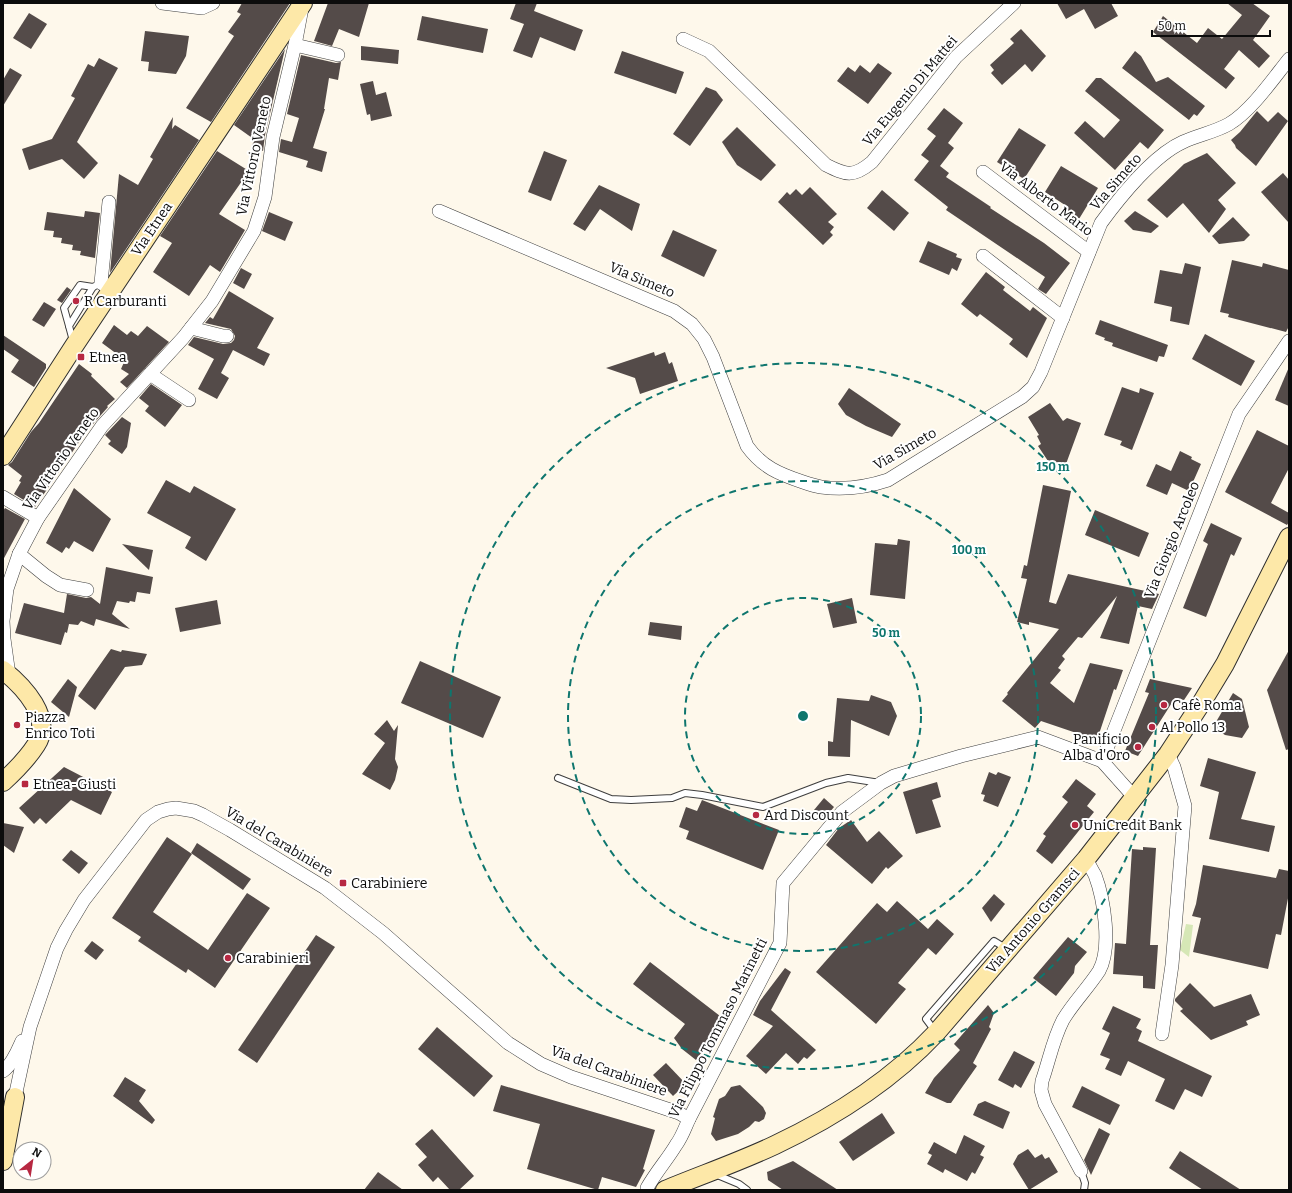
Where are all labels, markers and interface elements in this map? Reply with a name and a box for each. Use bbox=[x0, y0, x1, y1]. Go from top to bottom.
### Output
scale bar bbox=[1152, 12, 1270, 38]
text: 50 m bbox=[1158, 19, 1187, 33]
street label: Via Eugenio Di Mattei bbox=[859, 33, 961, 149]
street label: Via Vittorio Veneto bbox=[233, 95, 275, 217]
street label: Via Simeto bbox=[1087, 150, 1145, 214]
street label: Via Alberto Mario bbox=[996, 158, 1096, 240]
street label: Via Etnea bbox=[128, 199, 176, 259]
street label: Via Simeto bbox=[607, 259, 677, 301]
place label: R Carburanti bbox=[84, 293, 167, 310]
marker: R Carburanti bbox=[71, 296, 81, 306]
place label: Etnea bbox=[89, 349, 127, 366]
marker: Etnea bbox=[76, 352, 86, 362]
street label: Via Vittorio Veneto bbox=[19, 404, 103, 514]
street label: Via Simeto bbox=[871, 424, 939, 474]
text: 150 m bbox=[1037, 460, 1070, 474]
street label: Via Giorgio Arcoleo bbox=[1141, 479, 1203, 601]
text: 100 m bbox=[952, 543, 987, 557]
text: 50 m bbox=[872, 626, 900, 640]
place label: Cafè Roma bbox=[1172, 697, 1242, 714]
marker: Cafè Roma bbox=[1159, 700, 1169, 710]
place label: Piazza Enrico Toti bbox=[25, 709, 95, 742]
centre of rings bbox=[796, 709, 810, 723]
place label: Al Pollo 13 bbox=[1160, 719, 1225, 736]
marker: Piazza Enrico Toti bbox=[12, 720, 22, 730]
marker: Al Pollo 13 bbox=[1147, 722, 1157, 732]
place label: Panificio Alba d'Oro bbox=[1063, 731, 1130, 764]
marker: Panificio Alba d'Oro bbox=[1133, 742, 1143, 752]
place label: Etnea-Giusti bbox=[33, 776, 116, 793]
marker: Etnea-Giusti bbox=[20, 779, 30, 789]
street label: Via del Carabiniere bbox=[222, 803, 336, 881]
place label: Ard Discount bbox=[764, 807, 849, 824]
marker: Ard Discount bbox=[751, 810, 761, 820]
place label: UniCredit Bank bbox=[1083, 817, 1182, 834]
marker: UniCredit Bank bbox=[1070, 820, 1080, 830]
street label: Via Antonio Gramsci bbox=[983, 865, 1083, 977]
place label: Carabiniere bbox=[351, 875, 427, 892]
marker: Carabiniere bbox=[338, 878, 348, 888]
street label: Via Filippo Tommaso Marinetti bbox=[665, 935, 771, 1121]
place label: Carabinieri bbox=[236, 950, 309, 967]
marker: Carabinieri bbox=[223, 953, 233, 963]
street label: Via del Carabiniere bbox=[548, 1042, 670, 1100]
north arrow bbox=[12, 1141, 52, 1181]
text: N bbox=[30, 1145, 44, 1161]

